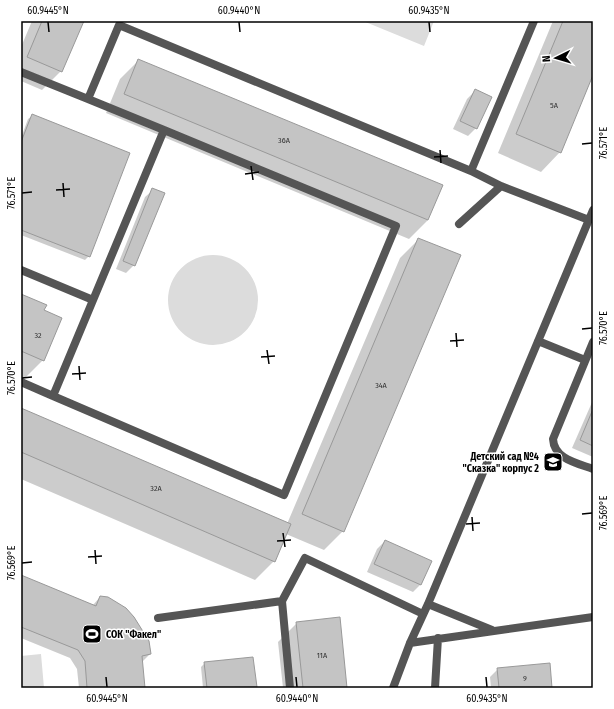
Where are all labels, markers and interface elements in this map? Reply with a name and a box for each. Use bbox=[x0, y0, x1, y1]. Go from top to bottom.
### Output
text: 60.9445°N bbox=[27, 5, 69, 17]
text: 60.9440°N bbox=[218, 5, 260, 17]
text: 60.9435°N bbox=[408, 5, 450, 17]
north arrow bbox=[536, 38, 576, 78]
text: N bbox=[540, 55, 553, 63]
house number: 5А bbox=[550, 101, 559, 110]
text: 76.571°E bbox=[598, 126, 610, 159]
house number: 36А bbox=[278, 136, 291, 145]
text: 76.571°E bbox=[6, 176, 18, 209]
text: 76.570°E bbox=[598, 311, 610, 345]
house number: 32 bbox=[34, 331, 42, 340]
text: 76.570°E bbox=[6, 361, 18, 395]
house number: 34А bbox=[375, 381, 388, 390]
place label: Детский сад №4 "Сказка" корпус 2 bbox=[463, 451, 539, 475]
school or university icon: Детский сад №4 "Сказка" корпус 2 bbox=[542, 451, 564, 473]
house number: 32А bbox=[150, 484, 162, 493]
text: 76.569°E bbox=[598, 495, 610, 530]
text: 76.569°E bbox=[6, 545, 18, 580]
sports icon: СОК "Факел" bbox=[81, 623, 103, 645]
place label: СОК "Факел" bbox=[106, 629, 161, 641]
house number: 11А bbox=[317, 651, 328, 660]
house number: 9 bbox=[523, 674, 527, 683]
text: 60.9445°N bbox=[86, 693, 128, 705]
text: 60.9440°N bbox=[276, 693, 318, 705]
text: 60.9435°N bbox=[466, 693, 508, 705]

